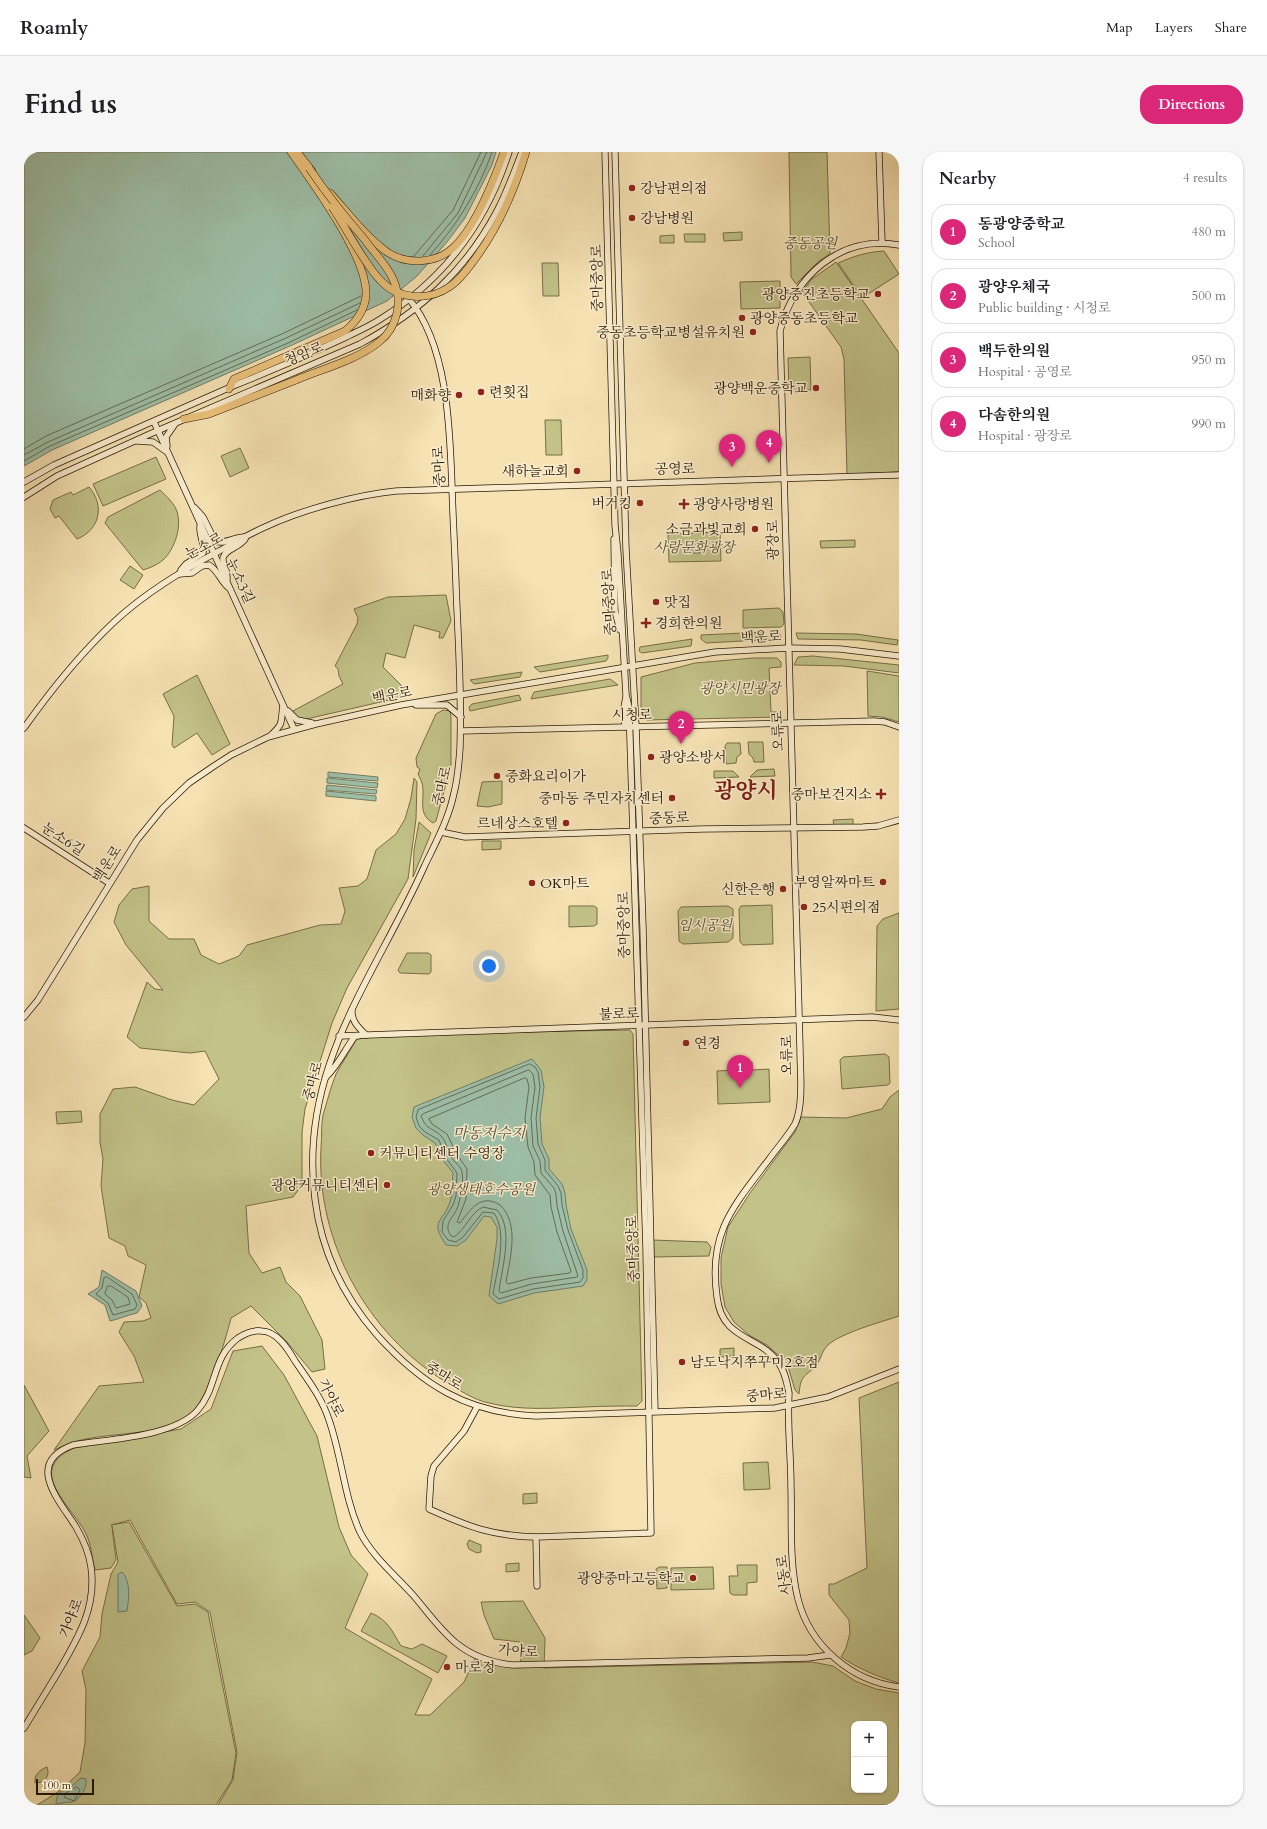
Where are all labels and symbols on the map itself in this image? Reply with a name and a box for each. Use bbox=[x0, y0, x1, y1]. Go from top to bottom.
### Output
place label: 강남편의점 bbox=[640, 179, 708, 198]
marker: 강남편의점 bbox=[627, 183, 637, 193]
place label: 강남병원 bbox=[640, 209, 694, 228]
marker: 강남병원 bbox=[627, 213, 637, 223]
park label: 중동공원 bbox=[783, 234, 839, 253]
street label: 중마중앙로 bbox=[587, 244, 607, 312]
place label: 광양중진초등학교 bbox=[762, 285, 870, 304]
marker: 광양중진초등학교 bbox=[873, 289, 883, 299]
place label: 광양중동초등학교 bbox=[750, 309, 859, 328]
marker: 광양중동초등학교 bbox=[737, 313, 747, 323]
place label: 중동초등학교병설유치원 bbox=[596, 323, 745, 342]
marker: 중동초등학교병설유치원 bbox=[748, 327, 758, 337]
street label: 청암로 bbox=[282, 337, 327, 371]
place label: 광양백운중학교 bbox=[713, 379, 808, 398]
place label: 련횟집 bbox=[489, 383, 530, 402]
marker: 광양백운중학교 bbox=[811, 383, 821, 393]
place label: 매화향 bbox=[410, 386, 451, 405]
marker: 련횟집 bbox=[476, 387, 486, 397]
marker: 매화향 bbox=[454, 390, 464, 400]
pin: 4 bbox=[756, 430, 782, 463]
pin: 3 bbox=[719, 434, 745, 467]
street label: 중마로 bbox=[428, 445, 450, 487]
street label: 공영로 bbox=[655, 459, 696, 479]
place label: 새하늘교회 bbox=[501, 462, 569, 481]
marker: 새하늘교회 bbox=[572, 466, 582, 476]
place label: 버거킹 bbox=[591, 494, 632, 513]
place label: 광양사랑병원 bbox=[693, 495, 774, 514]
marker: 버거킹 bbox=[635, 498, 645, 508]
marker: 광양사랑병원 bbox=[678, 498, 690, 510]
street label: 광장로 bbox=[763, 519, 783, 560]
place label: 소금과빛교회 bbox=[666, 520, 747, 539]
marker: 소금과빛교회 bbox=[750, 524, 760, 534]
street label: 눈소로 bbox=[182, 528, 227, 564]
park label: 사랑문화광장 bbox=[653, 538, 737, 557]
street label: 눈소3길 bbox=[221, 555, 259, 607]
street label: 중마중앙로 bbox=[598, 567, 620, 636]
place label: 맛집 bbox=[664, 593, 691, 612]
marker: 맛집 bbox=[651, 597, 661, 607]
place label: 경희한의원 bbox=[655, 614, 723, 633]
marker: 경희한의원 bbox=[640, 617, 652, 629]
street label: 백운로 bbox=[740, 626, 782, 648]
park label: 광양시민광장 bbox=[699, 679, 783, 698]
street label: 백운로 bbox=[370, 682, 414, 708]
street label: 시청로 bbox=[612, 705, 653, 725]
street label: 오류로 bbox=[768, 710, 788, 752]
pin: 2 bbox=[668, 711, 694, 744]
place label: 광양소방서 bbox=[659, 748, 727, 767]
marker: 광양소방서 bbox=[646, 752, 656, 762]
street label: 중마로 bbox=[428, 764, 456, 808]
place label: 중화요리이가 bbox=[505, 767, 587, 786]
marker: 중화요리이가 bbox=[492, 771, 502, 781]
district label: 광양시 bbox=[714, 776, 778, 806]
place label: 중마보건지소 bbox=[791, 785, 872, 804]
marker: 중마보건지소 bbox=[875, 788, 887, 800]
place label: 중마동 주민자치센터 bbox=[539, 789, 664, 808]
marker: 중마동 주민자치센터 bbox=[667, 793, 677, 803]
street label: 중동로 bbox=[648, 808, 690, 828]
place label: 르네상스호텔 bbox=[477, 814, 558, 833]
street label: 눈소6길 bbox=[38, 818, 88, 860]
marker: 르네상스호텔 bbox=[561, 818, 571, 828]
street label: 백운로 bbox=[88, 841, 126, 886]
place label: 부영알짜마트 bbox=[794, 873, 875, 892]
place label: OK마트 bbox=[540, 874, 590, 893]
marker: 부영알짜마트 bbox=[878, 877, 888, 887]
marker: OK마트 bbox=[527, 878, 537, 888]
place label: 신한은행 bbox=[721, 880, 775, 899]
marker: 신한은행 bbox=[778, 884, 788, 894]
street label: 중마중앙로 bbox=[614, 891, 634, 959]
place label: 25시편의점 bbox=[812, 898, 880, 917]
marker: 25시편의점 bbox=[799, 902, 809, 912]
park label: 임시공원 bbox=[678, 916, 734, 935]
your location bbox=[479, 956, 499, 976]
street label: 불로로 bbox=[598, 1004, 640, 1024]
place label: 연경 bbox=[694, 1034, 721, 1053]
street label: 오류로 bbox=[777, 1034, 797, 1075]
marker: 연경 bbox=[681, 1038, 691, 1048]
pin: 1 bbox=[727, 1055, 753, 1088]
street label: 중마로 bbox=[299, 1058, 328, 1103]
water label: 마동저수지 bbox=[453, 1123, 527, 1143]
place label: 커뮤니티센터 수영장 bbox=[379, 1144, 505, 1163]
marker: 커뮤니티센터 수영장 bbox=[366, 1148, 376, 1158]
place label: 광양커뮤니티센터 bbox=[271, 1176, 379, 1195]
marker: 광양커뮤니티센터 bbox=[382, 1180, 392, 1190]
park label: 광양생태호수공원 bbox=[427, 1180, 537, 1199]
street label: 중마중앙로 bbox=[622, 1214, 644, 1283]
place label: 남도낙지쭈꾸미2호점 bbox=[690, 1353, 819, 1372]
street label: 중마로 bbox=[422, 1357, 467, 1395]
marker: 남도낙지쭈꾸미2호점 bbox=[677, 1357, 687, 1367]
street label: 가야로 bbox=[314, 1376, 349, 1421]
street label: 중마로 bbox=[745, 1384, 788, 1406]
street label: 사동로 bbox=[772, 1553, 796, 1596]
place label: 광양중마고등학교 bbox=[577, 1569, 685, 1588]
marker: 광양중마고등학교 bbox=[688, 1573, 698, 1583]
street label: 가야로 bbox=[55, 1595, 87, 1640]
street label: 가야로 bbox=[497, 1640, 539, 1662]
place label: 마로정 bbox=[455, 1658, 496, 1677]
marker: 마로정 bbox=[442, 1662, 452, 1672]
scale bar bbox=[36, 1777, 94, 1796]

